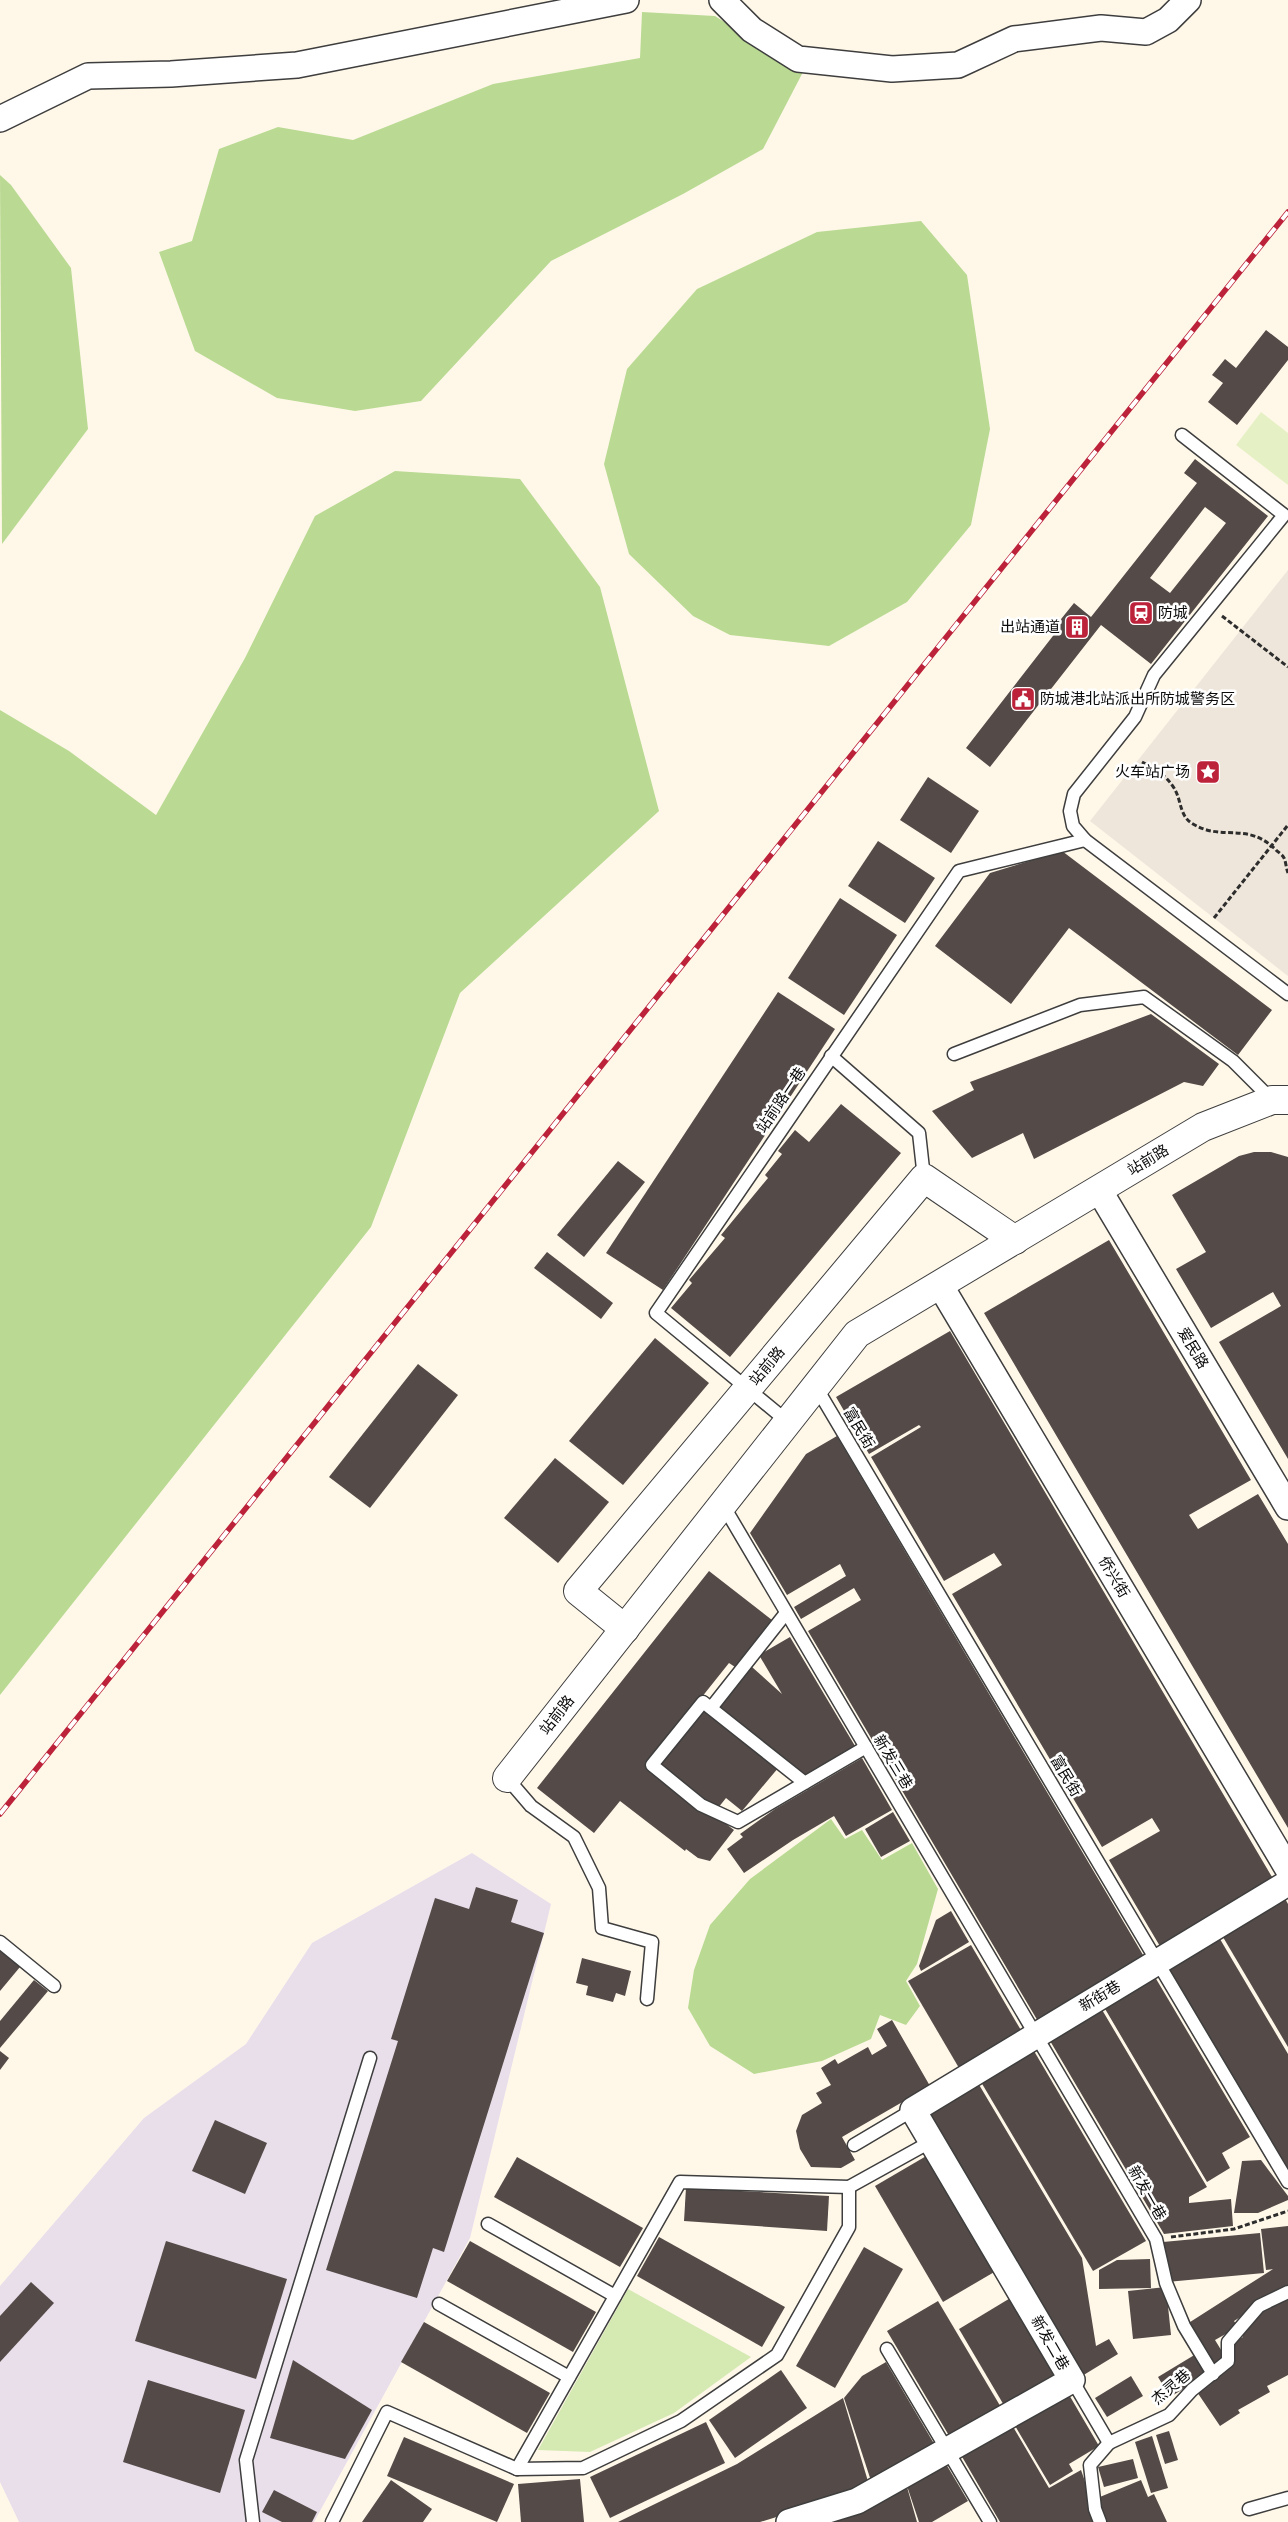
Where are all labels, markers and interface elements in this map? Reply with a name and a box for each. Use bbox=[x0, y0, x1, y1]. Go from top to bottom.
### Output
station icon: 防城 bbox=[1128, 600, 1154, 626]
place label: 防城 bbox=[1158, 600, 1188, 623]
place label: 出站通道 bbox=[1000, 614, 1060, 637]
building icon: 出站通道 bbox=[1064, 614, 1090, 640]
public building icon: 防城港北站派出所防城警务区 bbox=[1010, 686, 1036, 712]
place label: 防城港北站派出所防城警务区 bbox=[1040, 686, 1235, 709]
place label: 火车站广场 bbox=[1115, 759, 1190, 782]
place icon: 火车站广场 bbox=[1195, 759, 1221, 785]
street label: 站前路一巷 bbox=[749, 1062, 810, 1137]
street label: 站前路 bbox=[1122, 1137, 1172, 1180]
street label: 爱民路 bbox=[1173, 1322, 1216, 1372]
street label: 站前路 bbox=[743, 1340, 789, 1390]
street label: 富民街 bbox=[839, 1402, 882, 1452]
street label: 侨兴街 bbox=[1094, 1551, 1137, 1601]
street label: 站前路 bbox=[533, 1689, 579, 1739]
street label: 新发三巷 bbox=[869, 1730, 920, 1793]
street label: 富民街 bbox=[1046, 1750, 1089, 1800]
street label: 新街巷 bbox=[1074, 1973, 1124, 2016]
street label: 新发一巷 bbox=[1123, 2161, 1173, 2224]
street label: 新发二巷 bbox=[1026, 2311, 1076, 2374]
street label: 杰灵巷 bbox=[1145, 2363, 1195, 2409]

